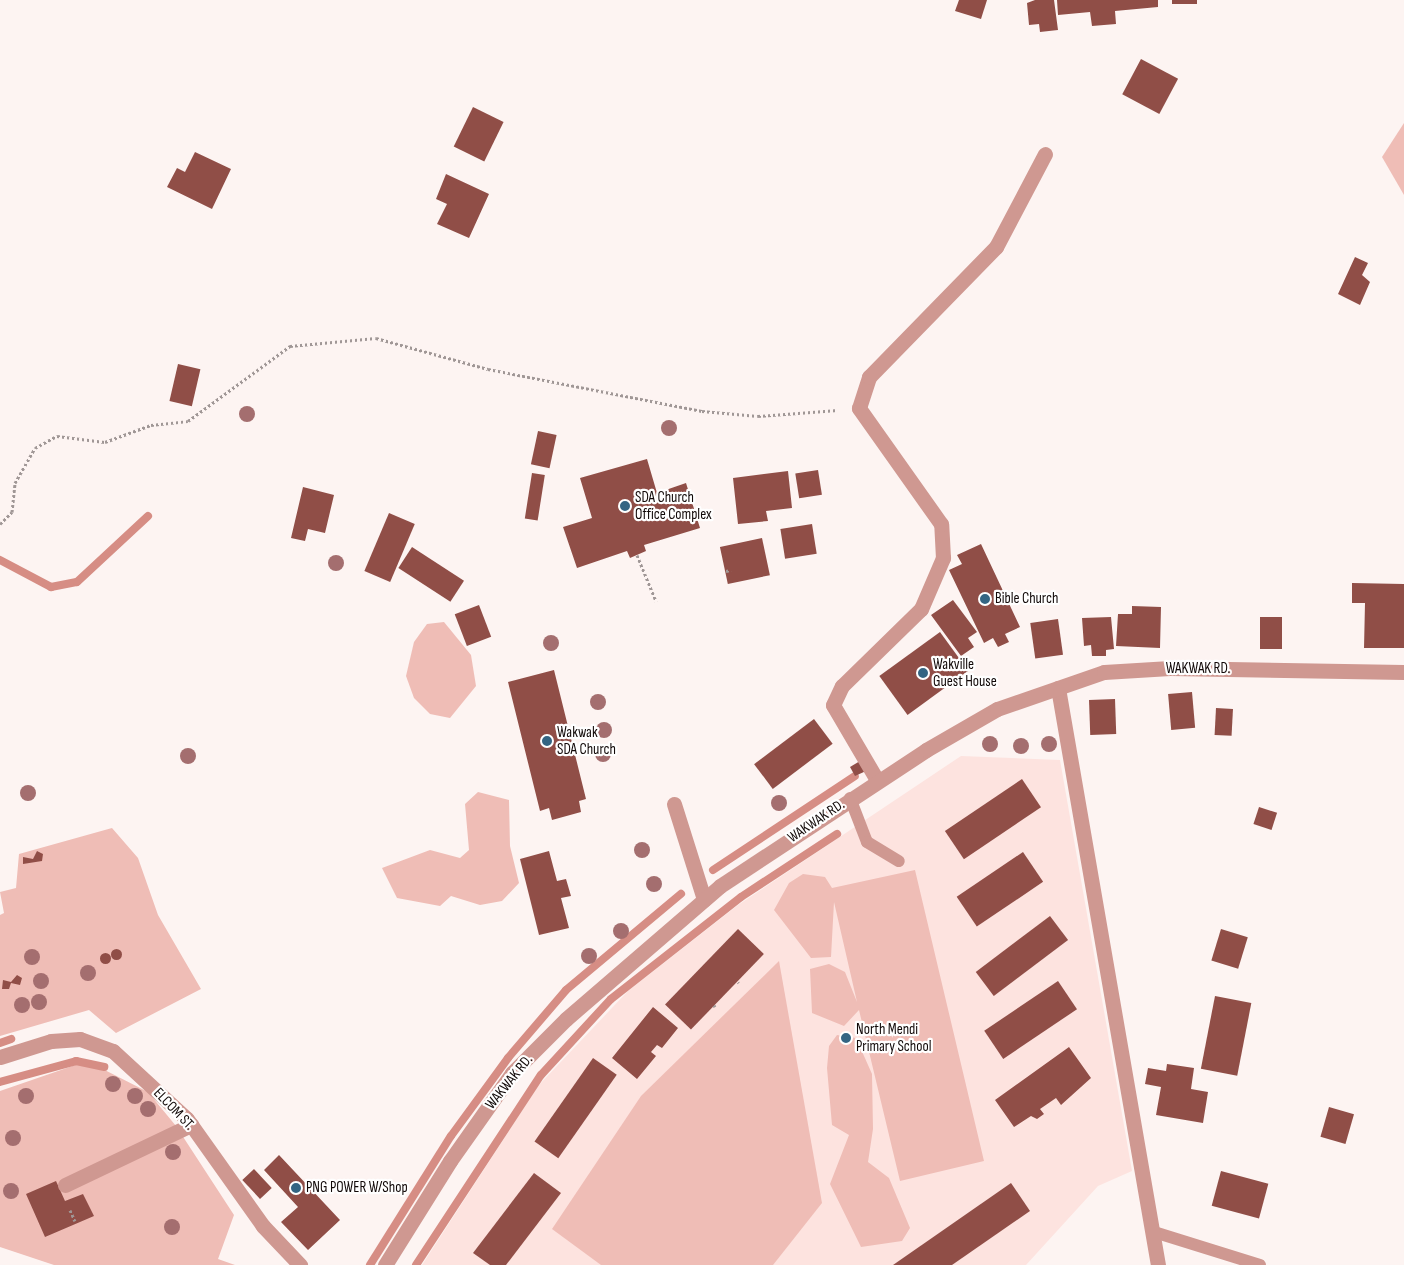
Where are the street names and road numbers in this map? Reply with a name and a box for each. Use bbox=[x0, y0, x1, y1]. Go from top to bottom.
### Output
street label: WAKWAK RD. bbox=[1166, 660, 1230, 678]
street label: WAKWAK RD. bbox=[784, 795, 848, 847]
street label: WAKWAK RD. bbox=[482, 1051, 536, 1113]
street label: ELCOM ST. bbox=[150, 1084, 198, 1134]

